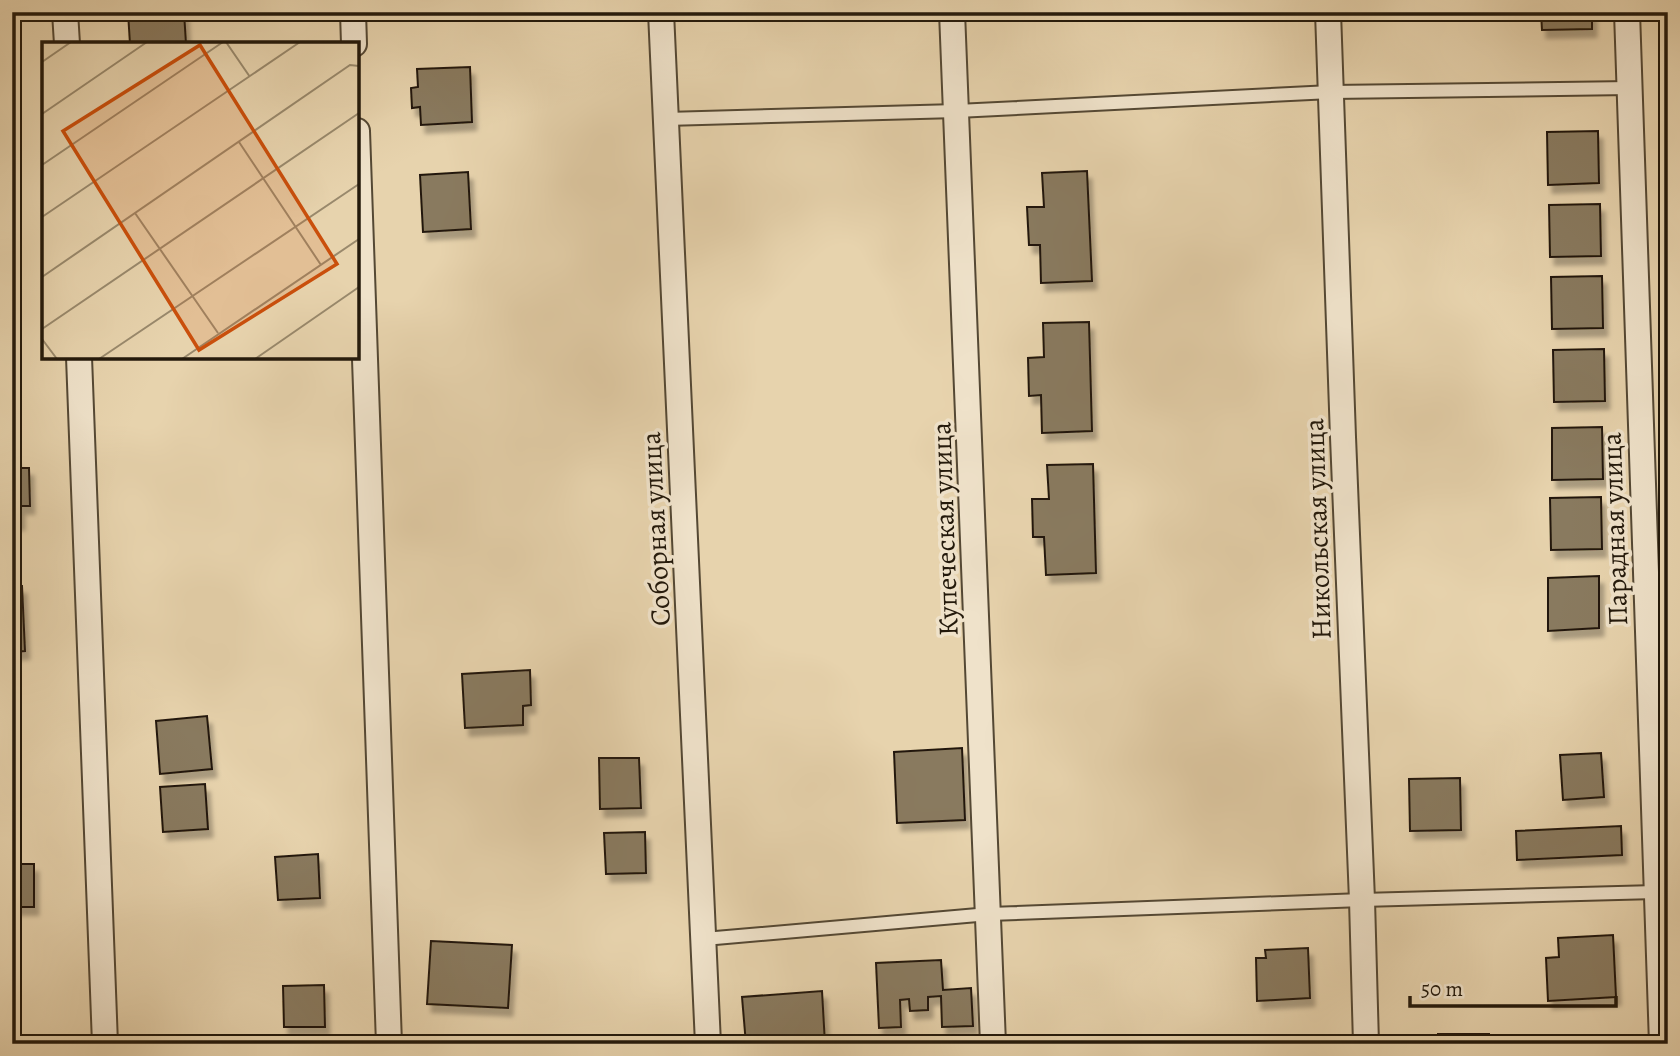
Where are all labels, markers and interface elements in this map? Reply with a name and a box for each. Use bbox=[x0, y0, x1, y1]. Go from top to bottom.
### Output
inset map bbox=[42, 42, 359, 359]
street label: Никольская улица bbox=[1295, 418, 1341, 640]
street label: Купеческая улица bbox=[922, 421, 968, 637]
street label: Соборная улица bbox=[632, 431, 680, 627]
street label: Парадная улица bbox=[1593, 432, 1637, 626]
scale bar bbox=[1410, 965, 1617, 1009]
text: 50 m bbox=[1421, 975, 1463, 1003]

